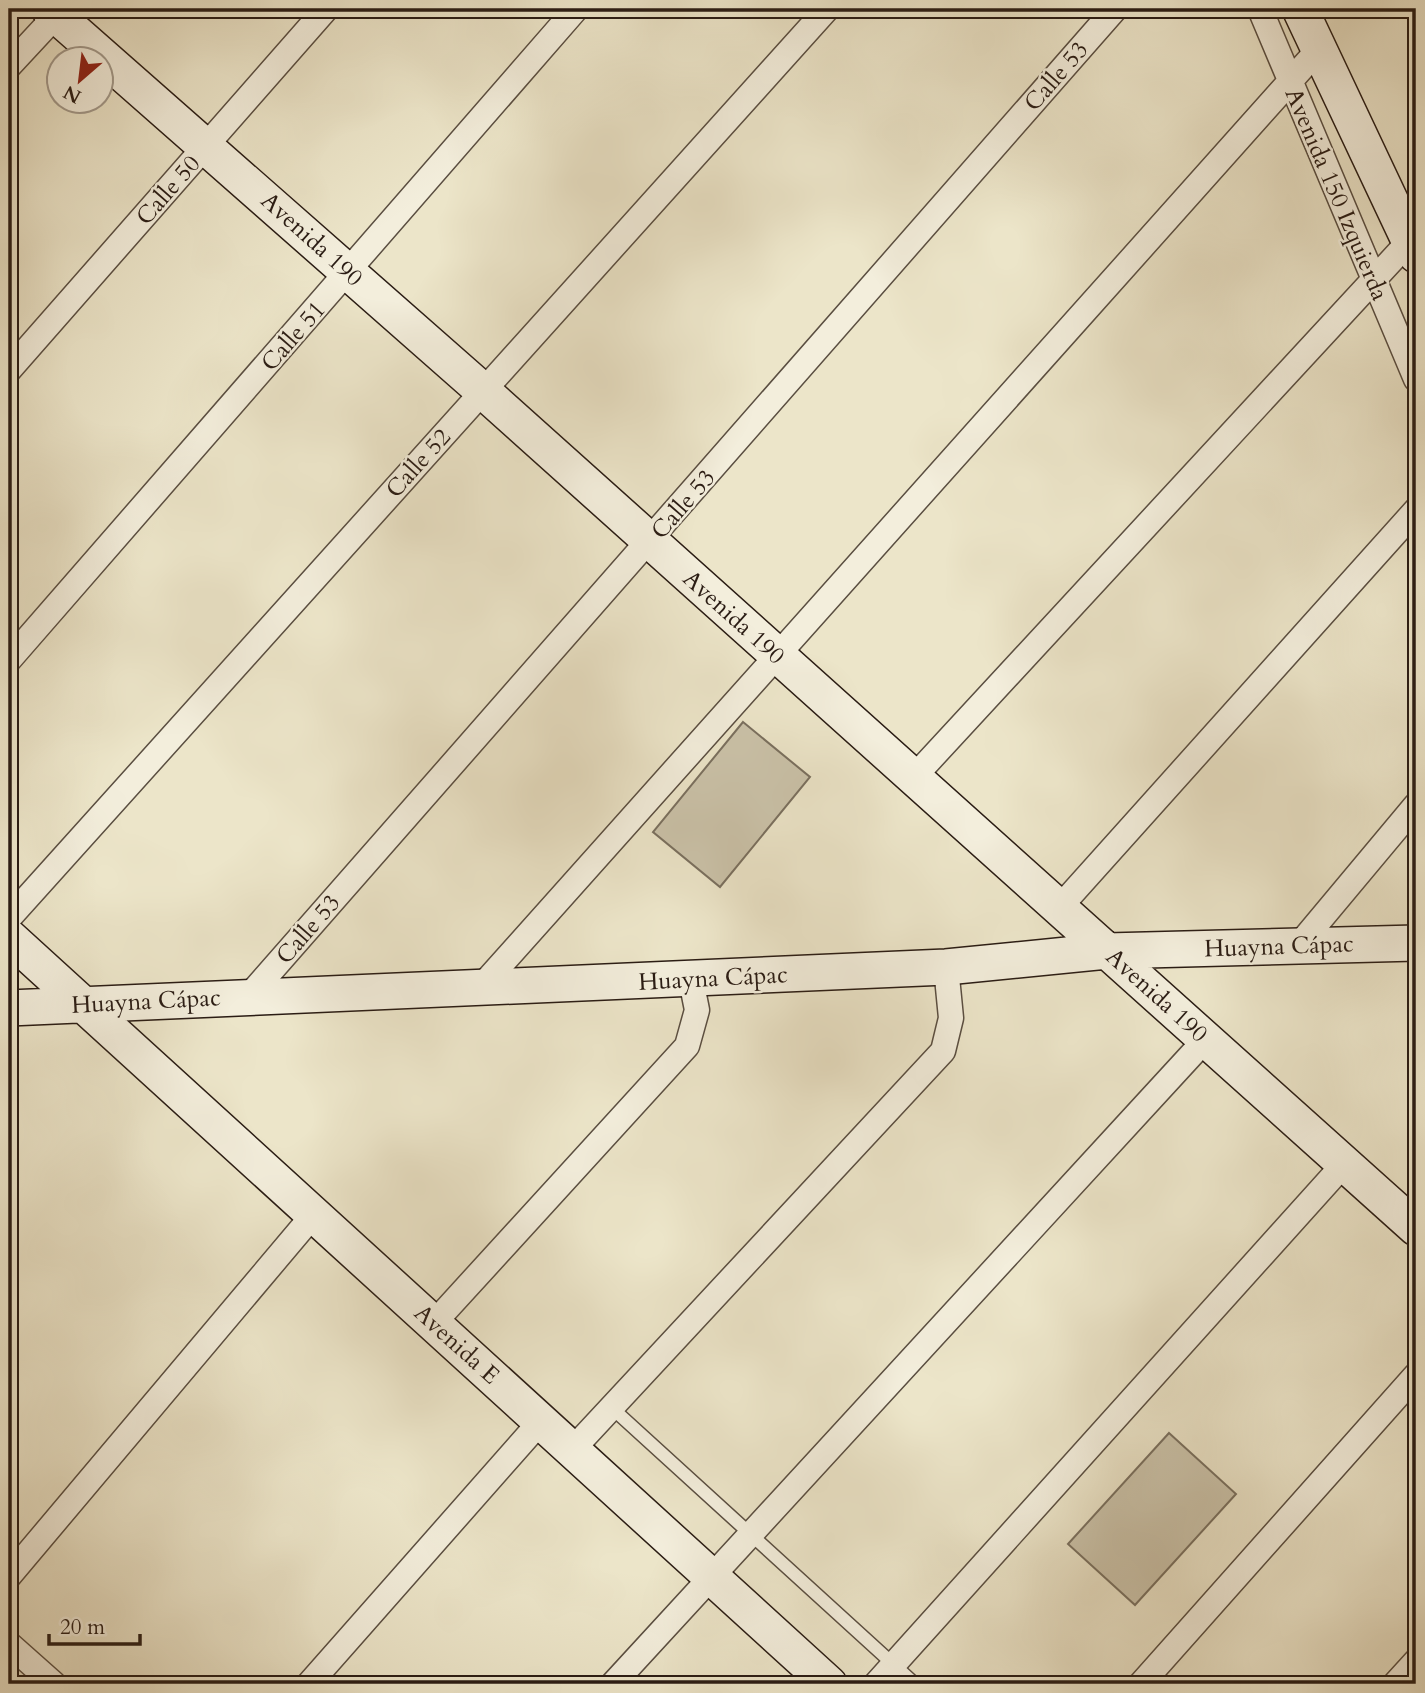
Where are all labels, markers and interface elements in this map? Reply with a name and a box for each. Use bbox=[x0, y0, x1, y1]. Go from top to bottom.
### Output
street label: Calle 53 bbox=[1017, 34, 1096, 118]
north arrow bbox=[46, 46, 116, 116]
text: N bbox=[59, 79, 86, 109]
street label: Avenida 150 Izquierda bbox=[1277, 83, 1396, 306]
street label: Calle 50 bbox=[129, 148, 208, 232]
street label: Avenida 190 bbox=[253, 185, 370, 294]
street label: Calle 51 bbox=[254, 294, 333, 378]
street label: Calle 52 bbox=[378, 421, 458, 505]
street label: Calle 53 bbox=[644, 462, 723, 546]
street label: Avenida 190 bbox=[675, 563, 792, 672]
street label: Calle 53 bbox=[269, 887, 348, 971]
street label: Huayna Cápac bbox=[1204, 927, 1354, 966]
street label: Avenida 190 bbox=[1098, 941, 1215, 1050]
street label: Huayna Cápac bbox=[637, 958, 789, 999]
street label: Huayna Cápac bbox=[70, 981, 222, 1022]
street label: Avenida E bbox=[407, 1297, 507, 1392]
scale bar bbox=[49, 1602, 140, 1646]
text: 20 m bbox=[60, 1613, 105, 1642]

